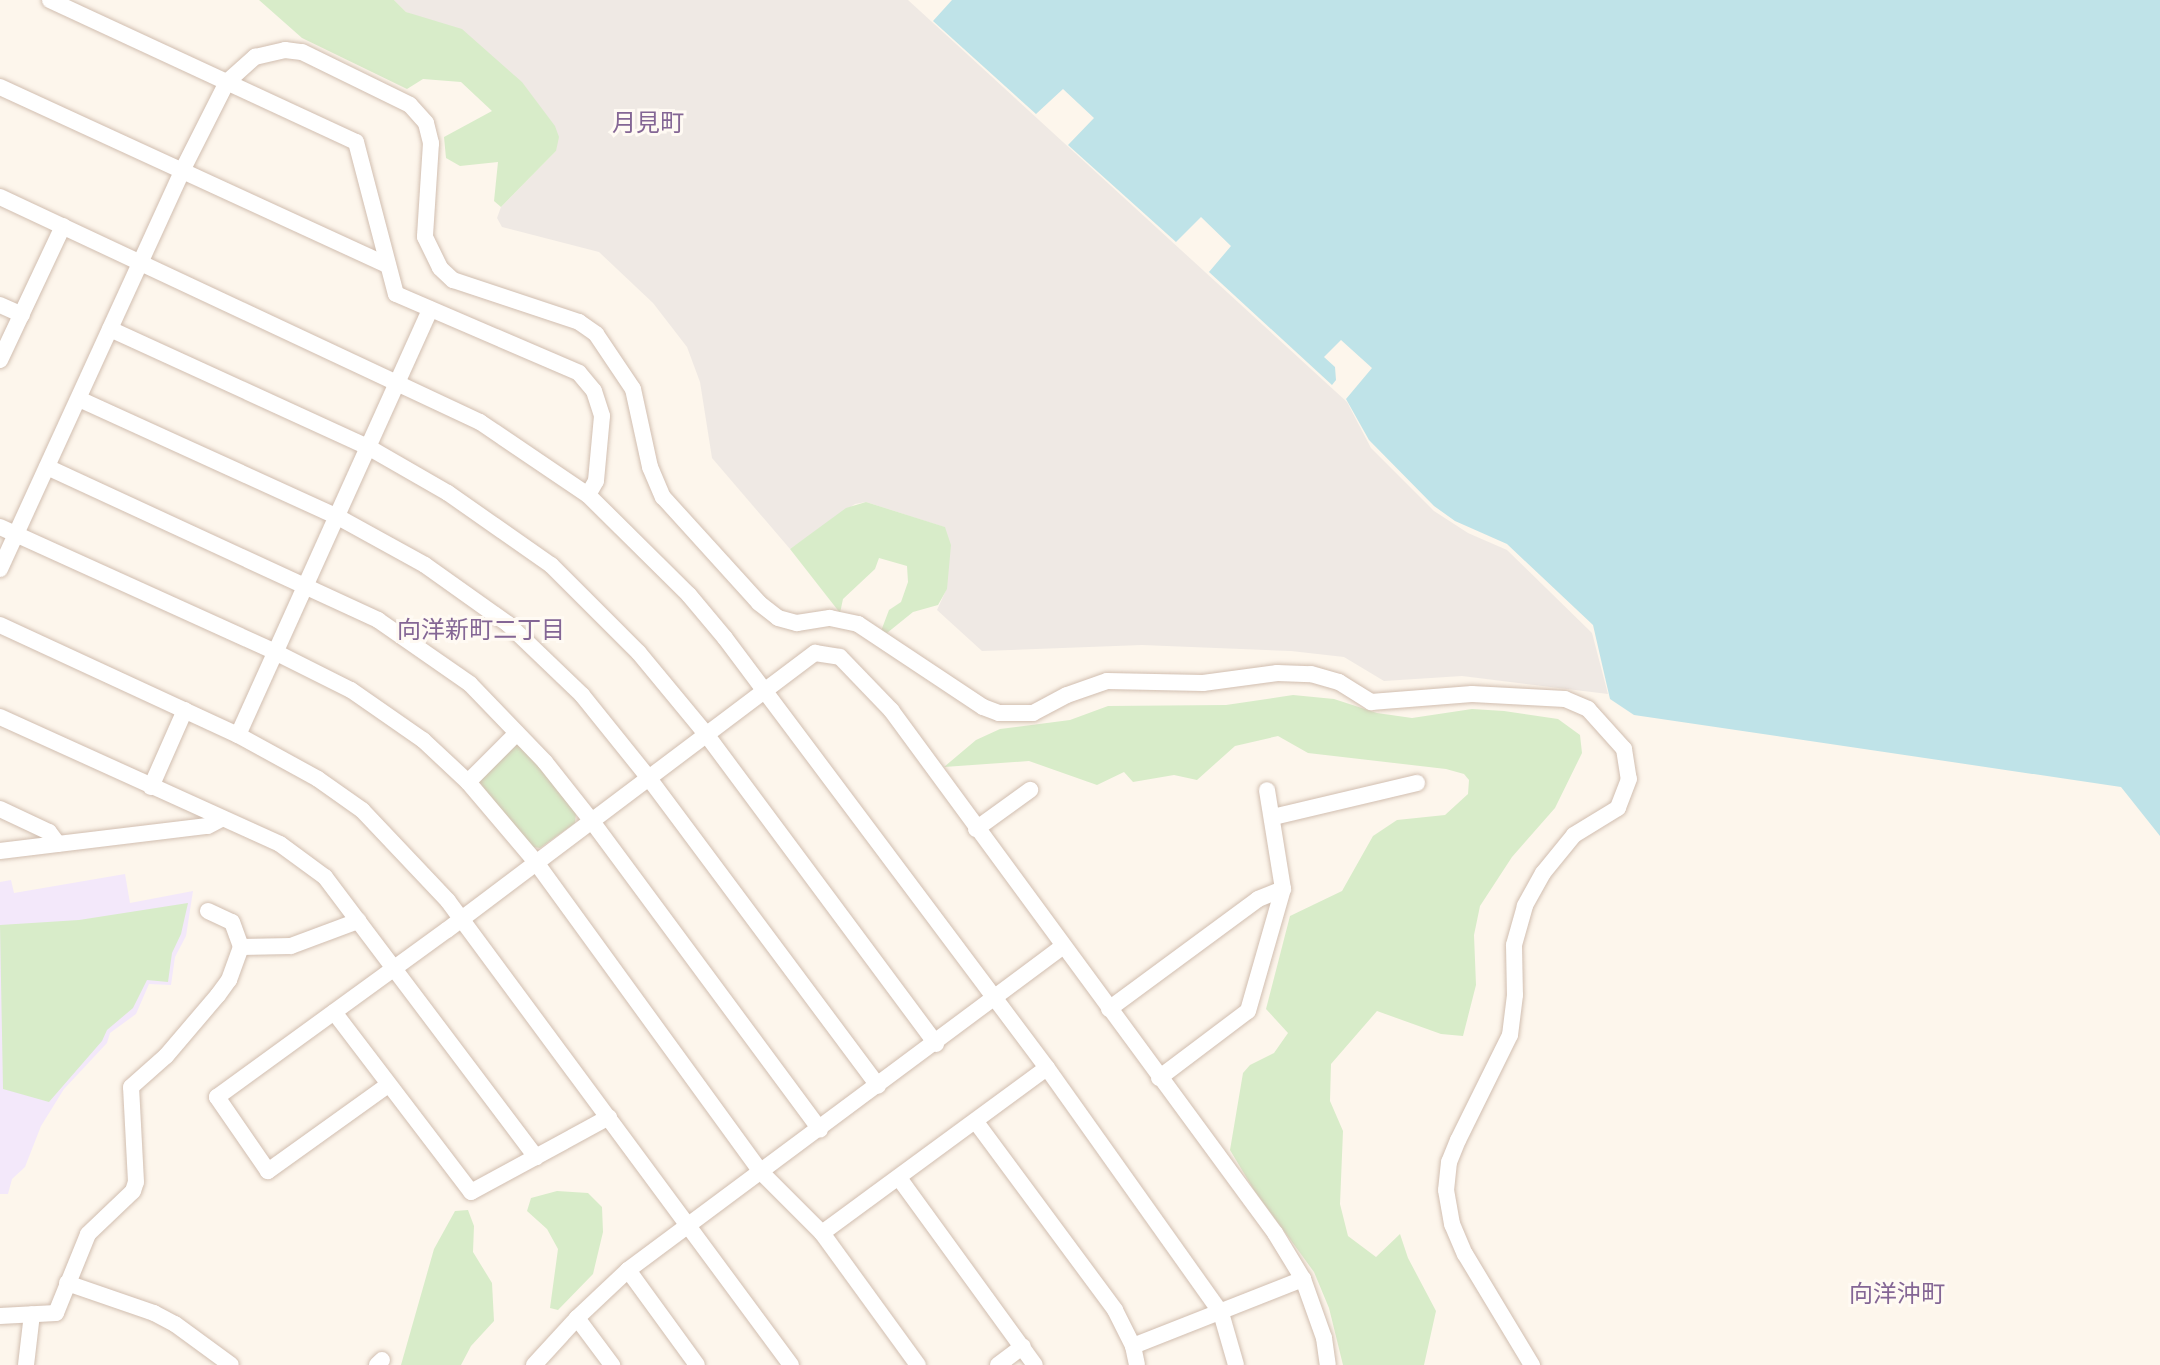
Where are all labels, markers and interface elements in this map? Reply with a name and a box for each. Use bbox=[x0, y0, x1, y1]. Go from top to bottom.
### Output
district label: 月見町 bbox=[612, 111, 684, 139]
district label: 向洋新町二丁目 bbox=[397, 618, 565, 646]
district label: 向洋沖町 bbox=[1849, 1282, 1945, 1310]

